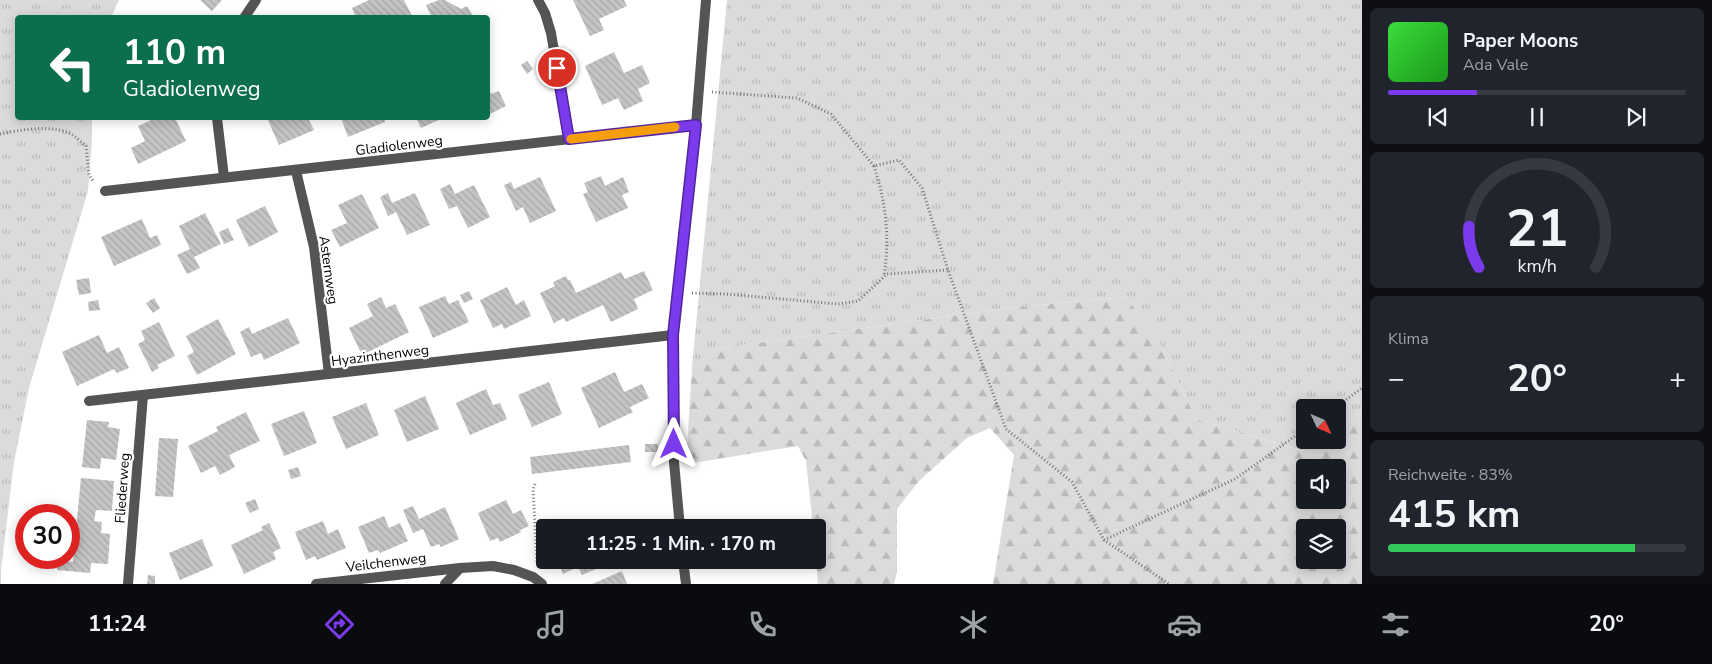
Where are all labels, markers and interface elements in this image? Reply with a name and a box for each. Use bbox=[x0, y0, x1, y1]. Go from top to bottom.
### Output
text: Paper Moons bbox=[1463, 28, 1578, 54]
text: 110 m bbox=[123, 29, 226, 76]
icon: left bbox=[40, 35, 105, 100]
pin bbox=[536, 47, 578, 89]
icon: arrive bbox=[543, 54, 571, 82]
text: Ada Vale bbox=[1463, 54, 1528, 76]
text: Gladiolenweg bbox=[123, 74, 261, 104]
icon: previous bbox=[1424, 103, 1452, 131]
icon: pause bbox=[1523, 103, 1551, 131]
icon: next bbox=[1622, 103, 1650, 131]
street label: Gladiolenweg bbox=[354, 131, 444, 160]
text: 21 bbox=[1506, 193, 1568, 264]
street label: Asternweg bbox=[314, 234, 343, 306]
text: km/h bbox=[1517, 254, 1557, 278]
text: Klima bbox=[1388, 328, 1429, 350]
street label: Hyazinthenweg bbox=[330, 340, 430, 371]
text: 20° bbox=[1507, 353, 1567, 404]
text: − bbox=[1388, 360, 1405, 398]
text: + bbox=[1669, 360, 1686, 398]
north arrow bbox=[1296, 399, 1346, 449]
map controls bbox=[1296, 399, 1346, 569]
position arrow bbox=[647, 417, 699, 469]
street label: Fliederweg bbox=[111, 452, 134, 524]
button: sound bbox=[1296, 459, 1346, 509]
text: Reichweite · 83% bbox=[1388, 464, 1513, 486]
text: 415 km bbox=[1388, 489, 1520, 540]
speed limit sign: 30 bbox=[15, 504, 80, 569]
button: layers bbox=[1296, 519, 1346, 569]
text: 11:25 · 1 Min. · 170 m bbox=[586, 531, 776, 557]
street label: Veilchenweg bbox=[344, 548, 427, 577]
icon: directions bbox=[322, 607, 357, 642]
icon: music bbox=[534, 607, 569, 642]
icon: phone bbox=[745, 607, 780, 642]
icon: climate bbox=[956, 607, 991, 642]
icon: car bbox=[1167, 607, 1202, 642]
icon: filters bbox=[1378, 607, 1413, 642]
text: 11:24 bbox=[88, 609, 146, 639]
text: 20° bbox=[1589, 609, 1624, 639]

